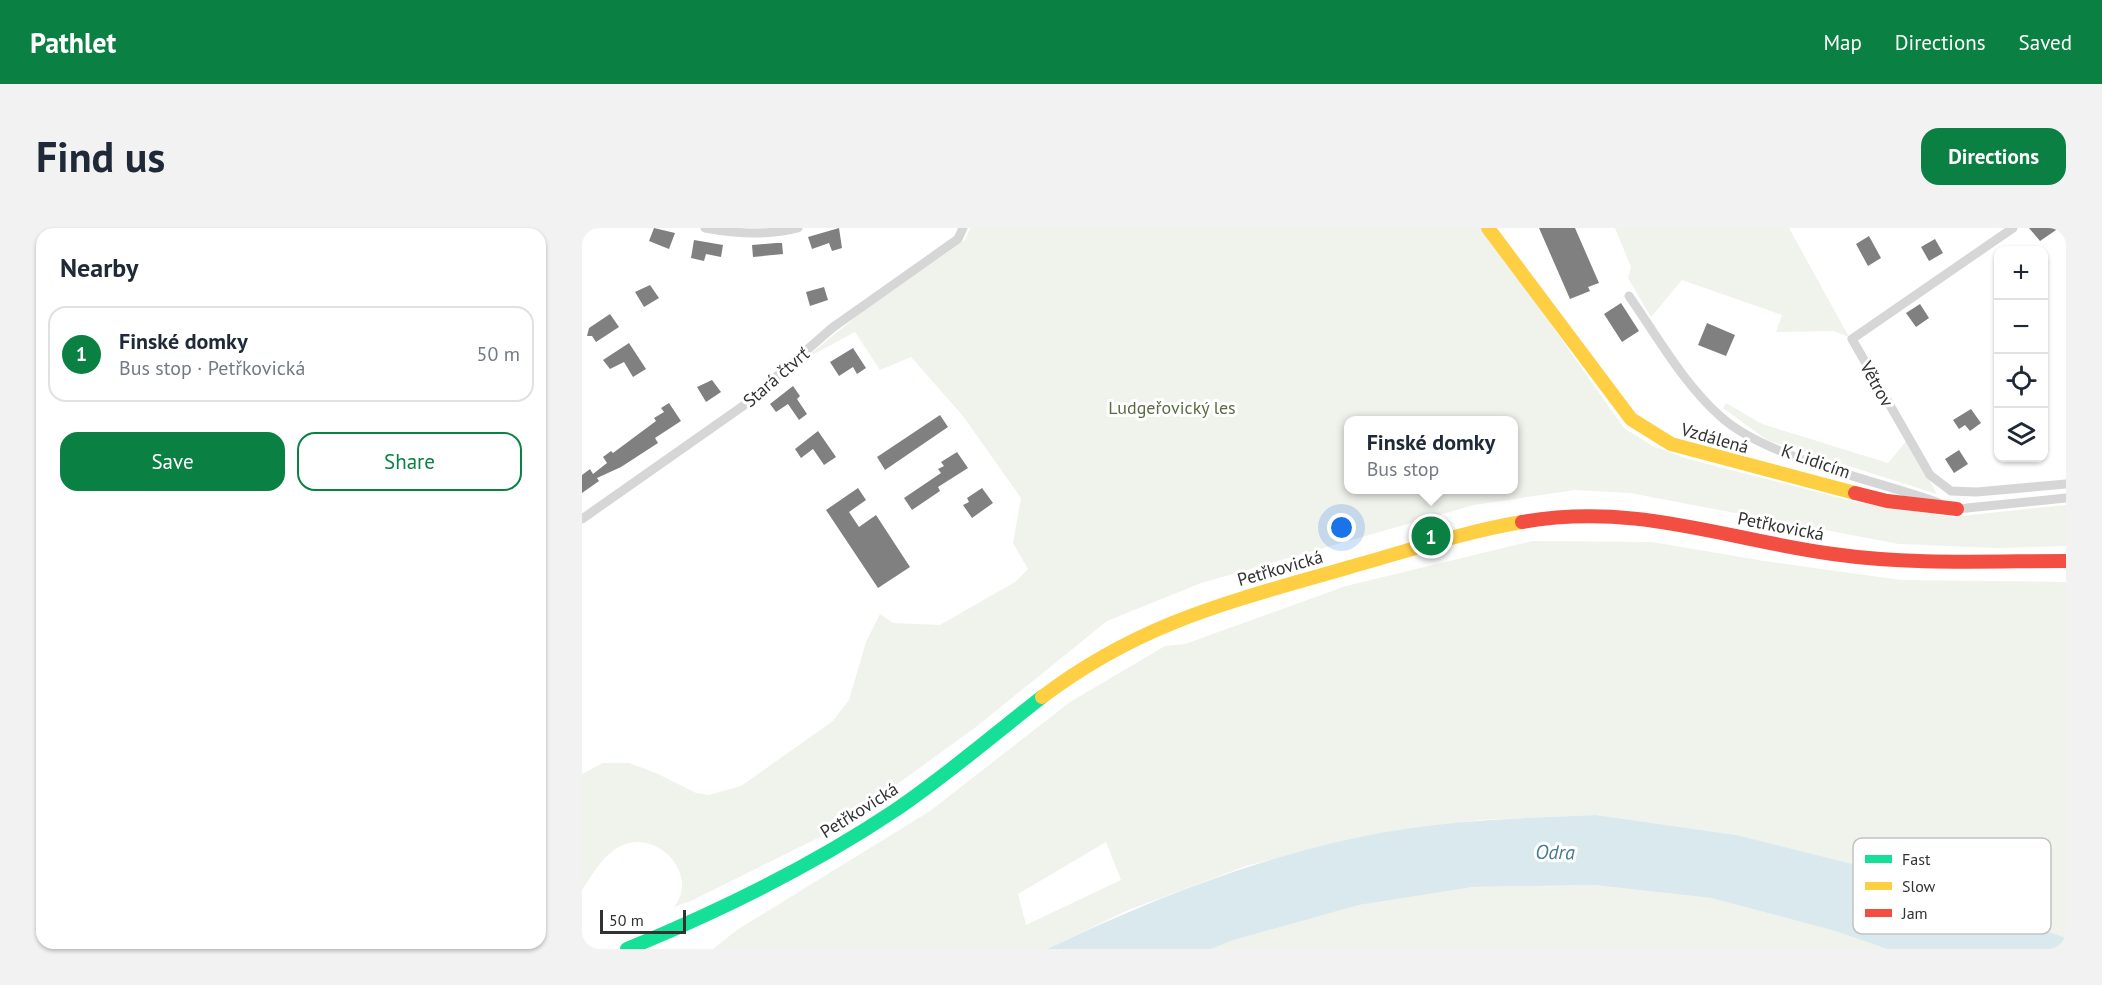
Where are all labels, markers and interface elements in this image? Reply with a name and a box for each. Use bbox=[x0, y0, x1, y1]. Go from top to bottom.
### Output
text: Pathlet bbox=[30, 24, 116, 61]
text: Map bbox=[1823, 29, 1862, 56]
text: Directions bbox=[1895, 29, 1986, 56]
text: Saved bbox=[2019, 29, 2072, 56]
button: Directions bbox=[1921, 128, 2066, 185]
text: Find us bbox=[36, 129, 165, 184]
map controls bbox=[1994, 246, 2048, 462]
button: + bbox=[1994, 246, 2048, 300]
text: Nearby bbox=[60, 251, 138, 284]
button: − bbox=[1994, 300, 2048, 354]
text: Finské domky bbox=[119, 327, 248, 355]
text: 1 bbox=[76, 341, 87, 367]
text: 50 m bbox=[477, 341, 520, 367]
street label: Stará čtvrť bbox=[738, 342, 814, 412]
button: locate bbox=[1994, 354, 2048, 408]
text: Bus stop · Petřkovická bbox=[119, 355, 305, 381]
street label: Větrov bbox=[1855, 356, 1899, 411]
park label: Ludgeřovický les bbox=[1108, 396, 1236, 419]
button: layers bbox=[1994, 408, 2048, 462]
popup bbox=[1344, 416, 1518, 494]
street label: Vzdálená bbox=[1678, 417, 1752, 459]
text: Finské domky bbox=[1367, 428, 1495, 456]
button: Save bbox=[60, 432, 285, 491]
button: Share bbox=[297, 432, 522, 491]
street label: K Lidicím bbox=[1778, 438, 1854, 484]
text: Bus stop bbox=[1367, 456, 1439, 482]
street label: Petřkovická bbox=[1736, 506, 1826, 546]
your location bbox=[1327, 513, 1356, 542]
pin: 1 bbox=[1412, 514, 1450, 558]
street label: Petřkovická bbox=[1235, 545, 1325, 591]
street label: Petřkovická bbox=[816, 777, 902, 843]
legend bbox=[1853, 838, 2051, 934]
water label: Odra bbox=[1535, 839, 1575, 865]
text: Fast bbox=[1902, 849, 1931, 869]
text: Slow bbox=[1902, 876, 1936, 896]
text: Jam bbox=[1901, 903, 1928, 923]
scale bar bbox=[600, 907, 686, 934]
text: 50 m bbox=[609, 910, 644, 930]

